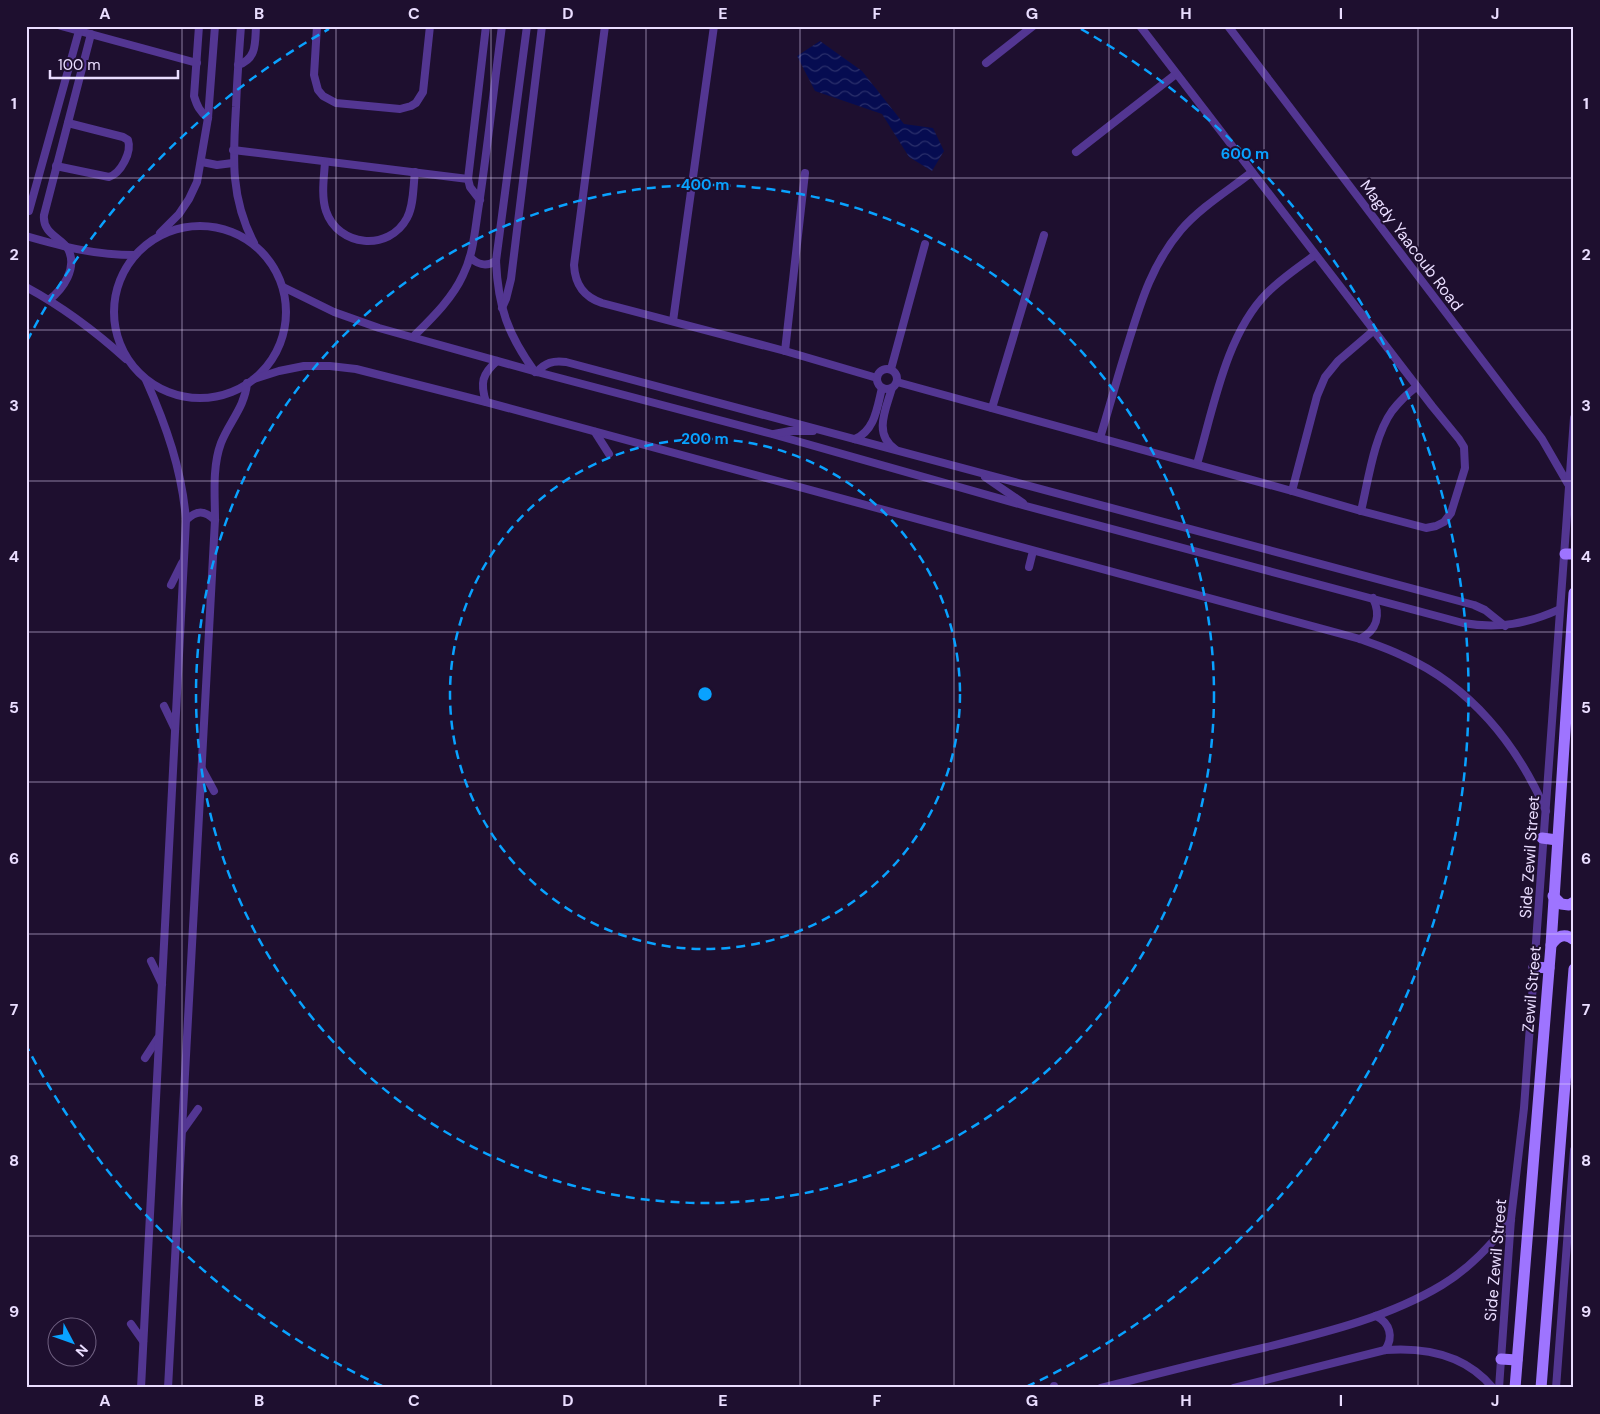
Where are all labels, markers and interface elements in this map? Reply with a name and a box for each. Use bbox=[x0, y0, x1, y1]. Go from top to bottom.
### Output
text: A bbox=[99, 3, 111, 24]
text: B bbox=[254, 3, 264, 24]
text: C bbox=[408, 3, 420, 24]
text: D bbox=[562, 3, 574, 24]
text: E bbox=[718, 3, 728, 24]
text: F bbox=[873, 3, 882, 24]
text: G bbox=[1026, 3, 1038, 24]
text: H bbox=[1180, 3, 1192, 24]
text: I bbox=[1339, 3, 1343, 24]
text: J bbox=[1491, 3, 1499, 24]
scale bar bbox=[50, 48, 178, 80]
text: 100 m bbox=[58, 55, 101, 75]
text: 1 bbox=[11, 93, 17, 114]
text: 1 bbox=[1583, 93, 1589, 114]
text: 600 m bbox=[1221, 144, 1269, 164]
text: 400 m bbox=[681, 175, 729, 195]
street label: Magdy Yaacoub Road bbox=[1355, 176, 1468, 315]
text: 2 bbox=[9, 244, 19, 265]
text: 2 bbox=[1581, 244, 1591, 265]
text: 3 bbox=[9, 395, 19, 416]
text: 3 bbox=[1581, 395, 1591, 416]
text: 200 m bbox=[681, 429, 729, 449]
text: 4 bbox=[9, 546, 19, 567]
text: 4 bbox=[1581, 546, 1591, 567]
centre of rings bbox=[696, 685, 714, 703]
text: 5 bbox=[9, 697, 19, 718]
text: 5 bbox=[1581, 697, 1591, 718]
street label: Side Zewil Street bbox=[1515, 795, 1544, 919]
text: 6 bbox=[9, 848, 19, 869]
text: 6 bbox=[1581, 848, 1591, 869]
street label: Zewil Street bbox=[1517, 945, 1546, 1033]
text: 7 bbox=[10, 999, 19, 1020]
text: 7 bbox=[1582, 999, 1591, 1020]
text: 8 bbox=[9, 1150, 19, 1171]
text: 8 bbox=[1581, 1150, 1591, 1171]
street label: Side Zewil Street bbox=[1480, 1198, 1511, 1322]
text: 9 bbox=[9, 1301, 19, 1322]
text: 9 bbox=[1581, 1301, 1591, 1322]
north arrow bbox=[48, 1316, 98, 1366]
text: N bbox=[72, 1341, 92, 1360]
text: A bbox=[99, 1390, 111, 1411]
text: B bbox=[254, 1390, 264, 1411]
text: C bbox=[408, 1390, 420, 1411]
text: D bbox=[562, 1390, 574, 1411]
text: E bbox=[718, 1390, 728, 1411]
text: F bbox=[873, 1390, 882, 1411]
text: G bbox=[1026, 1390, 1038, 1411]
text: H bbox=[1180, 1390, 1192, 1411]
text: I bbox=[1339, 1390, 1343, 1411]
text: J bbox=[1491, 1390, 1499, 1411]

